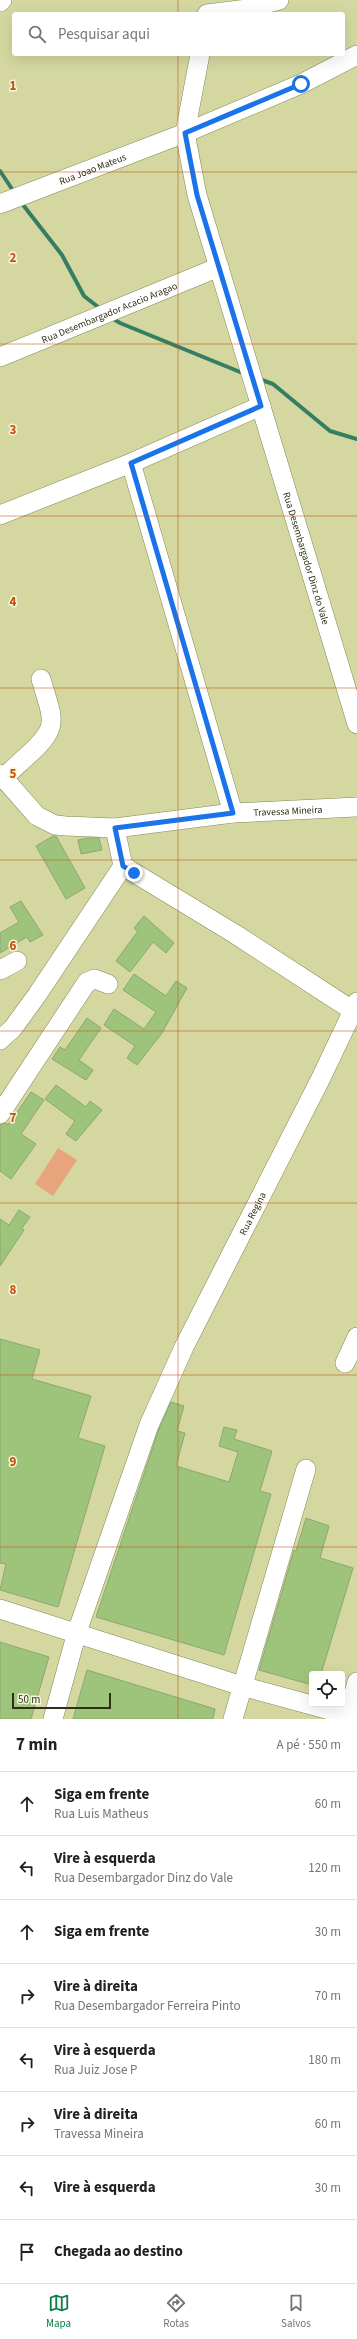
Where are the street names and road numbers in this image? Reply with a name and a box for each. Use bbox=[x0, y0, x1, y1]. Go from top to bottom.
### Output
street label: Rua Joao Mateus bbox=[57, 150, 128, 189]
street label: Rua Desembargador Acacio Aragao bbox=[40, 279, 179, 347]
street label: Rua Desembargador Dinz do Vale bbox=[279, 490, 333, 627]
street label: Travessa Mineira bbox=[253, 803, 323, 820]
street label: Rua Regina bbox=[236, 1190, 270, 1238]

